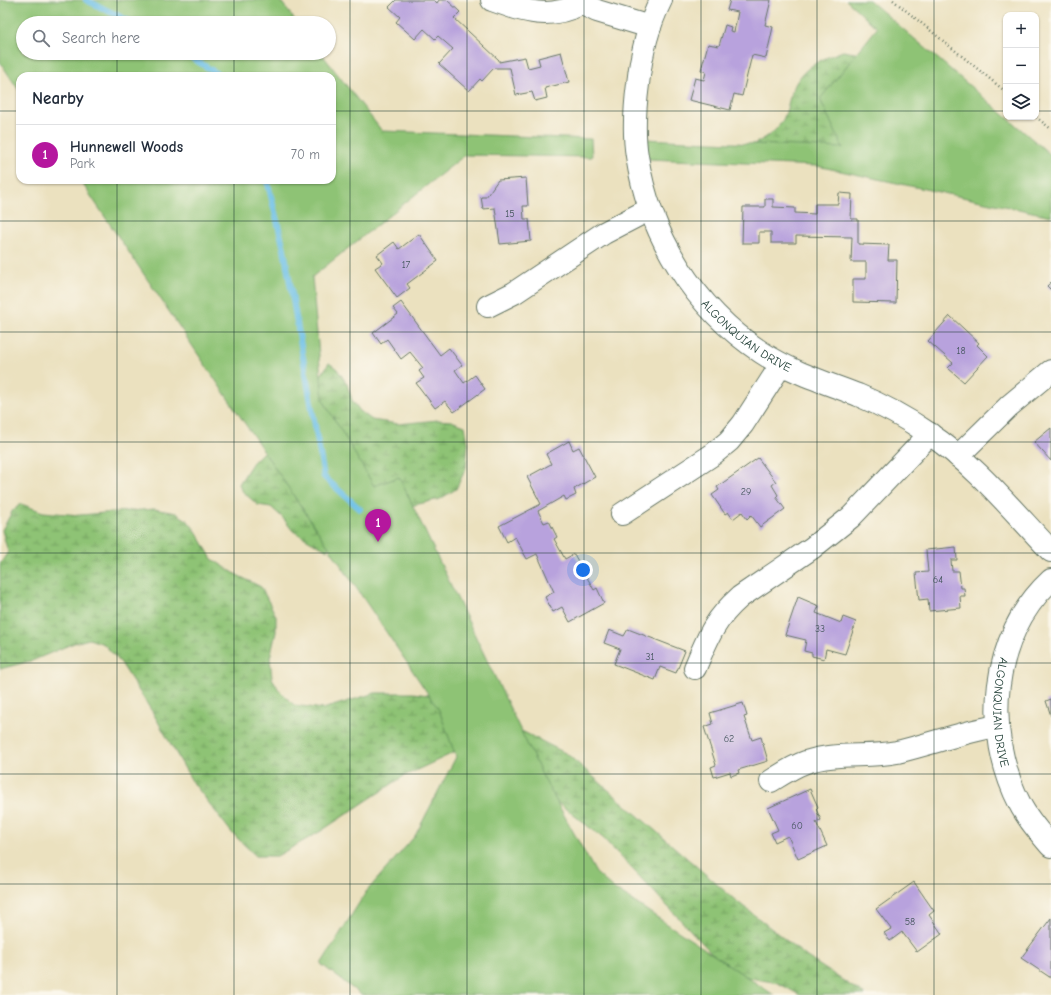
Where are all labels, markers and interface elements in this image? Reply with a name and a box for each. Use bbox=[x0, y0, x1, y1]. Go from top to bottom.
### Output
map controls bbox=[1003, 12, 1039, 120]
button: + bbox=[1003, 12, 1039, 48]
search box bbox=[16, 16, 336, 60]
icon: search bbox=[30, 27, 52, 49]
text: Search here bbox=[62, 29, 140, 47]
button: − bbox=[1003, 48, 1039, 84]
button: layers bbox=[1003, 84, 1039, 120]
text: Nearby bbox=[32, 89, 83, 108]
text: Hunnewell Woods bbox=[70, 138, 183, 156]
text: 1 bbox=[42, 147, 48, 162]
text: 70 m bbox=[291, 147, 320, 162]
text: Park bbox=[70, 156, 95, 171]
house number: 15 bbox=[505, 208, 515, 220]
house number: 17 bbox=[402, 259, 411, 271]
street label: ALGONQUIAN DRIVE bbox=[699, 297, 794, 375]
house number: 18 bbox=[956, 345, 966, 357]
house number: 29 bbox=[741, 486, 751, 498]
pin: 1 bbox=[365, 509, 391, 542]
your location bbox=[573, 560, 593, 580]
house number: 64 bbox=[933, 574, 943, 586]
house number: 33 bbox=[815, 623, 825, 635]
house number: 31 bbox=[645, 651, 655, 663]
street label: ALGONQUIAN DRIVE bbox=[990, 656, 1012, 769]
house number: 62 bbox=[724, 733, 734, 745]
house number: 60 bbox=[791, 820, 803, 832]
house number: 58 bbox=[905, 916, 915, 928]

